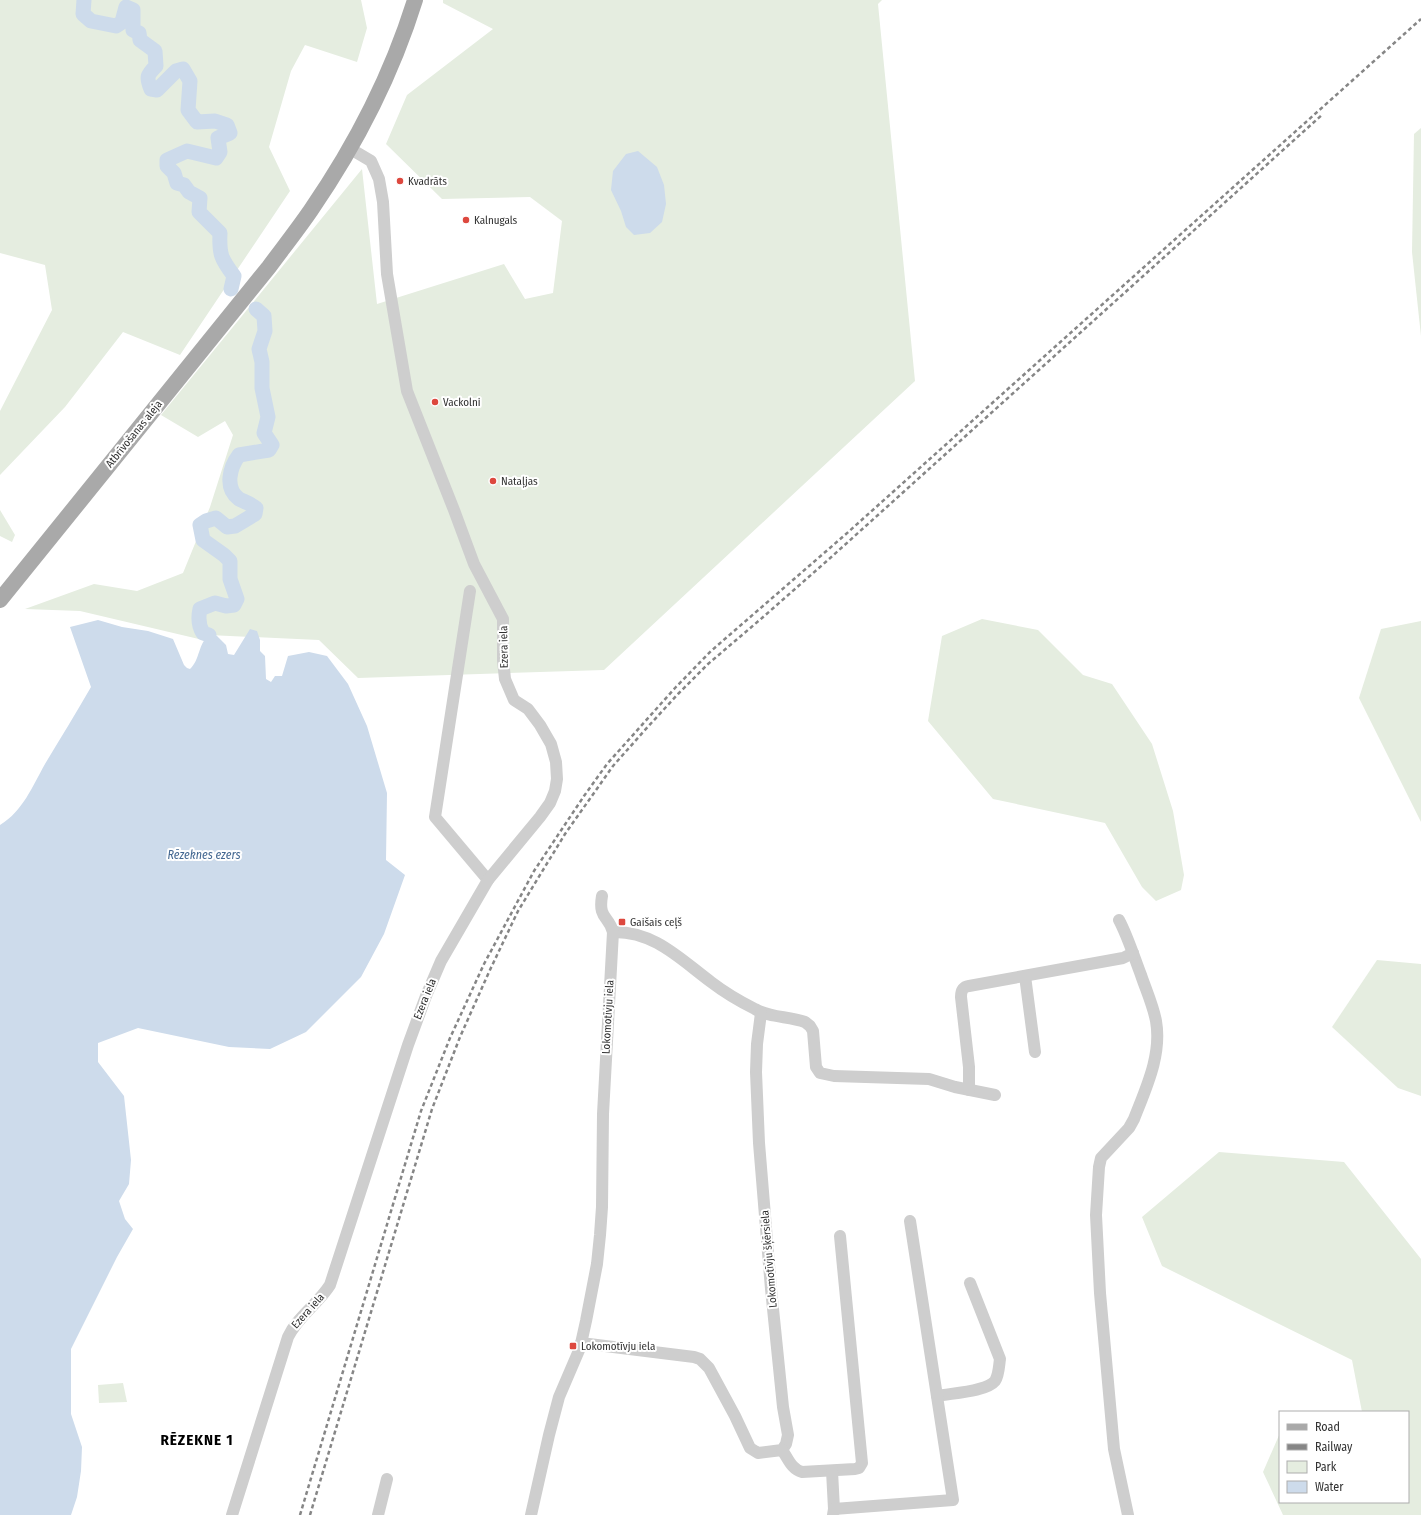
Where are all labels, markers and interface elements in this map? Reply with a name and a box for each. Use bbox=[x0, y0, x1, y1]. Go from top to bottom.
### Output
place label: Kvadrāts bbox=[408, 175, 447, 188]
marker: Kvadrāts bbox=[395, 176, 405, 186]
place label: Kalnugals bbox=[474, 214, 518, 227]
marker: Kalnugals bbox=[461, 215, 471, 225]
place label: Vackolni bbox=[443, 396, 481, 409]
marker: Vackolni bbox=[430, 397, 440, 407]
street label: Atbrīvošanas aleja bbox=[103, 398, 165, 470]
place label: Nataļjas bbox=[501, 475, 538, 488]
marker: Nataļjas bbox=[488, 476, 498, 486]
street label: Ezera iela bbox=[497, 625, 511, 669]
water label: Rēzeknes ezers bbox=[168, 848, 240, 862]
place label: Gaišais ceļš bbox=[630, 916, 682, 929]
marker: Gaišais ceļš bbox=[617, 917, 627, 927]
street label: Ezera iela bbox=[411, 977, 439, 1021]
street label: Lokomotīvju iela bbox=[600, 980, 616, 1054]
street label: Lokomotīvju šķērsiela bbox=[758, 1210, 781, 1308]
street label: Ezera iela bbox=[289, 1291, 327, 1331]
place label: Lokomotīvju iela bbox=[581, 1340, 655, 1353]
marker: Lokomotīvju iela bbox=[568, 1341, 578, 1351]
legend bbox=[1279, 1411, 1409, 1503]
text: Road bbox=[1315, 1420, 1340, 1434]
district label: RĒZEKNE 1 bbox=[160, 1431, 234, 1449]
text: Railway bbox=[1315, 1440, 1353, 1454]
text: Park bbox=[1315, 1460, 1337, 1474]
text: Water bbox=[1315, 1480, 1344, 1494]

